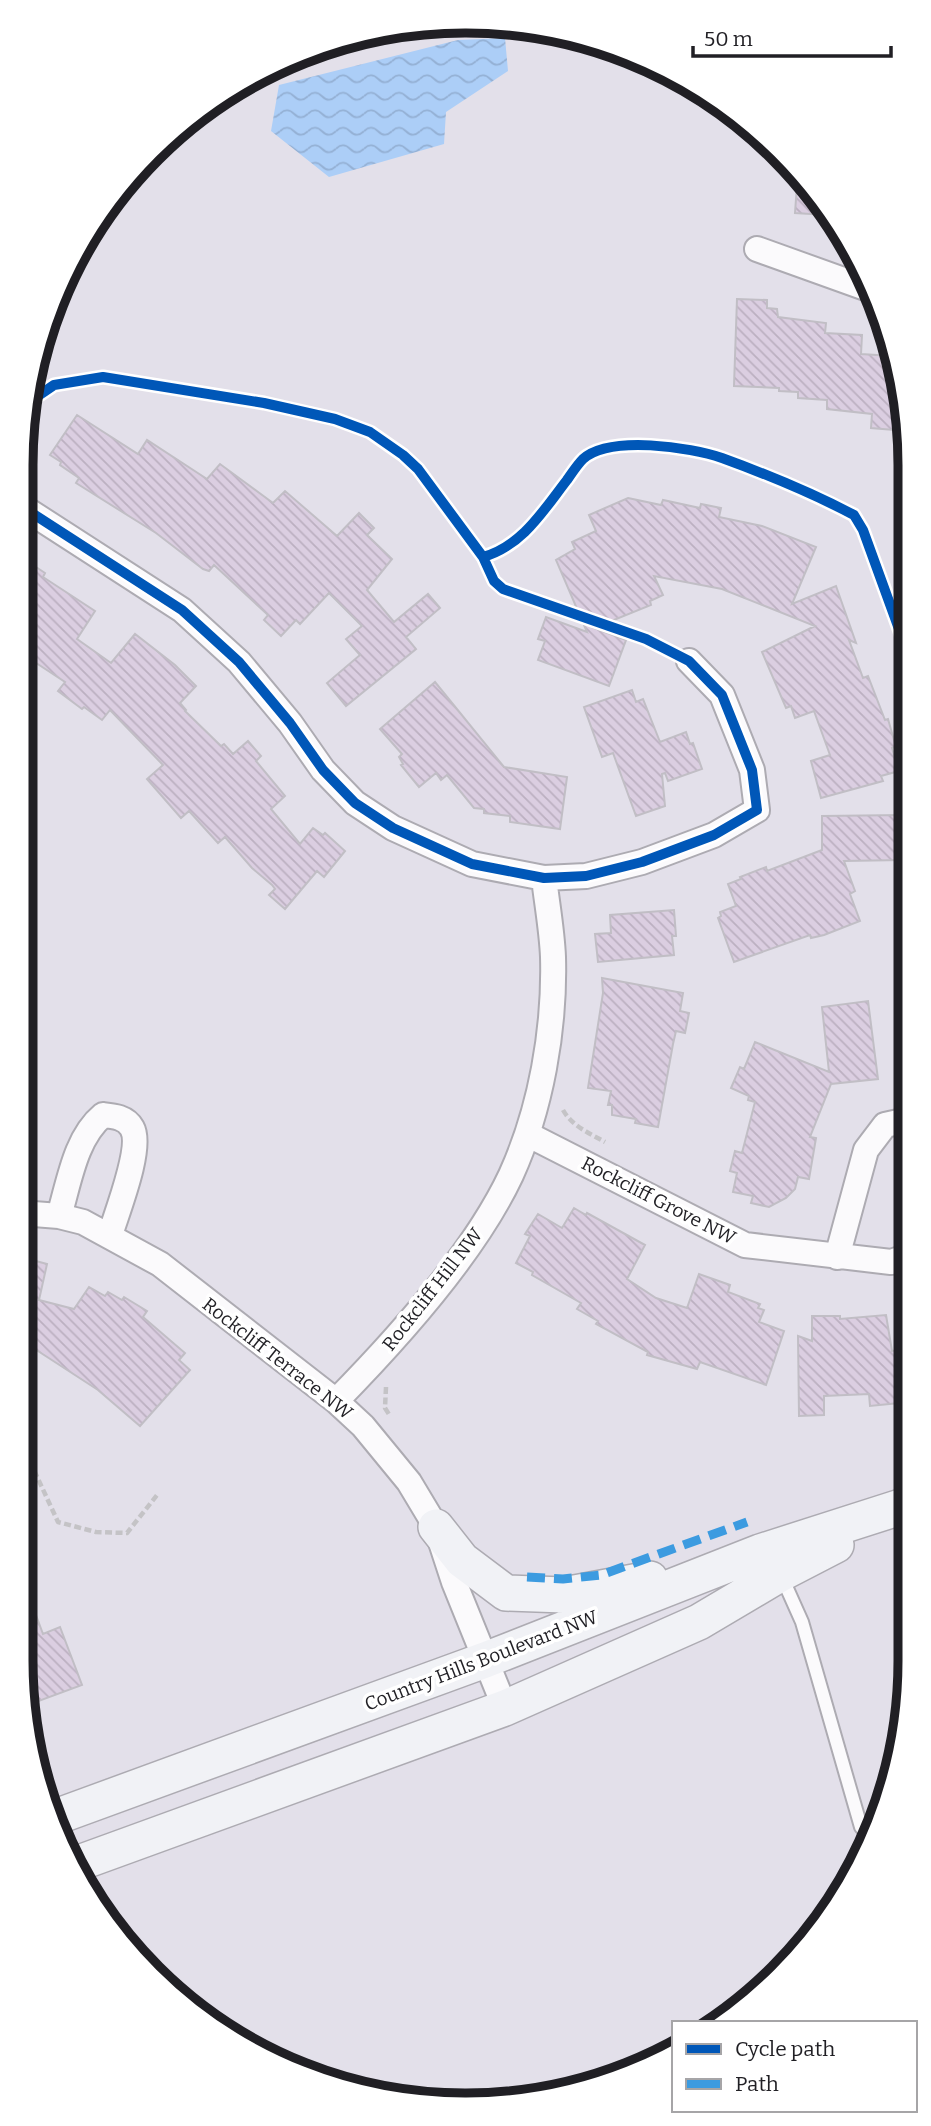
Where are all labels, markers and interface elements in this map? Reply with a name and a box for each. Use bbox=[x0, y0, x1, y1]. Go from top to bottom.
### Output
scale bar bbox=[693, 14, 891, 58]
text: 50 m bbox=[704, 26, 753, 52]
street label: Rockcliff Grove NW bbox=[578, 1152, 740, 1250]
street label: Rockcliff Hill NW bbox=[377, 1223, 488, 1355]
street label: Rockcliff Terrace NW bbox=[198, 1293, 358, 1425]
street label: Country Hills Boulevard NW bbox=[361, 1605, 601, 1716]
legend bbox=[672, 2021, 917, 2112]
text: Cycle path bbox=[735, 2036, 835, 2062]
text: Path bbox=[735, 2071, 779, 2097]

